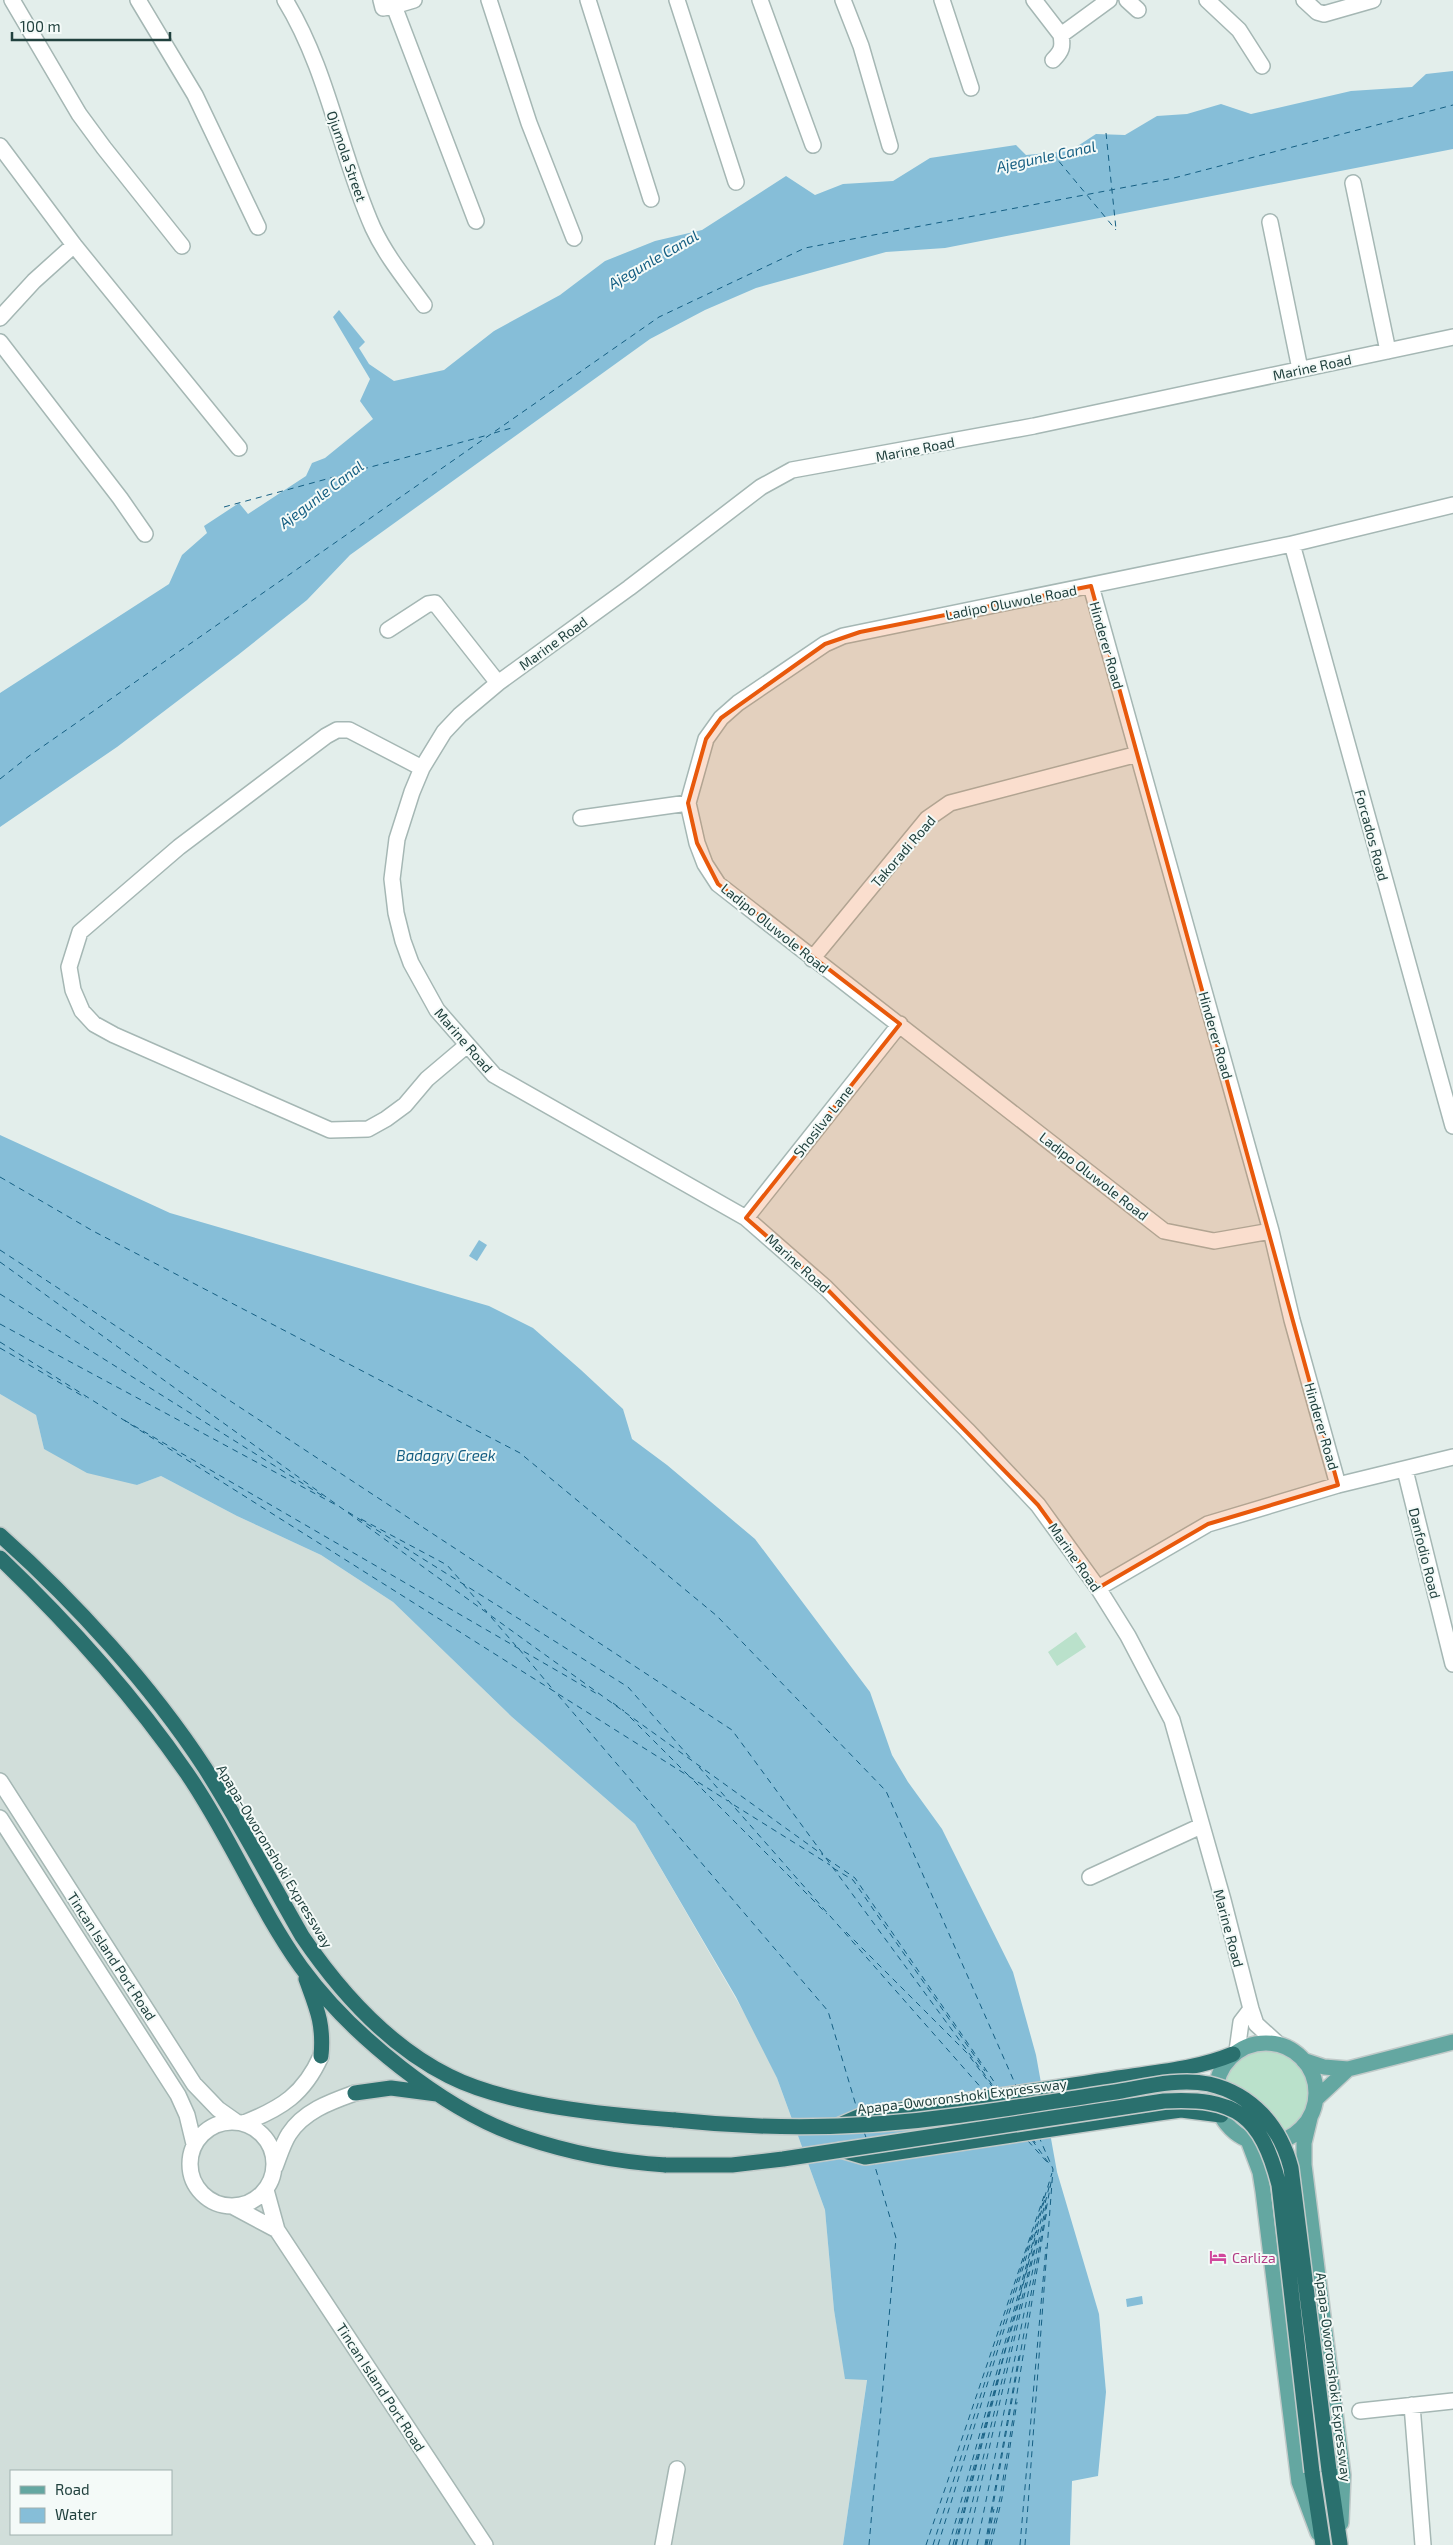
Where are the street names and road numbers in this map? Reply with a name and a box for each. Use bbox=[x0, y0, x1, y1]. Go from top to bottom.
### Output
street label: Ojumola Street bbox=[324, 108, 370, 204]
street label: Marine Road bbox=[1271, 350, 1353, 384]
street label: Marine Road bbox=[874, 433, 956, 465]
street label: Ladipo Oluwole Road bbox=[944, 581, 1078, 623]
street label: Hinderer Road bbox=[1086, 599, 1128, 691]
street label: Marine Road bbox=[516, 613, 590, 673]
street label: Forcados Road bbox=[1352, 788, 1392, 882]
street label: Takoradi Road bbox=[867, 812, 939, 890]
street label: Ladipo Oluwole Road bbox=[718, 879, 832, 977]
street label: Hinderer Road bbox=[1195, 989, 1237, 1081]
street label: Marine Road bbox=[431, 1004, 497, 1076]
street label: Shosilva Lane bbox=[789, 1081, 857, 1161]
street label: Ladipo Oluwole Road bbox=[1036, 1128, 1152, 1224]
street label: Marine Road bbox=[763, 1230, 833, 1296]
street label: Hinderer Road bbox=[1301, 1380, 1343, 1472]
street label: Danfodio Road bbox=[1405, 1506, 1445, 1600]
street label: Marine Road bbox=[1045, 1519, 1105, 1595]
street label: Apapa-Oworonshoki Expressway bbox=[213, 1761, 337, 1951]
street label: Marine Road bbox=[1210, 1887, 1248, 1969]
street label: Tincan Island Port Road bbox=[64, 1889, 160, 2023]
street label: Apapa-Oworonshoki Expressway bbox=[856, 2075, 1068, 2117]
street label: Apapa-Oworonshoki Expressway bbox=[1313, 2271, 1355, 2483]
street label: Tincan Island Port Road bbox=[333, 2320, 429, 2454]

